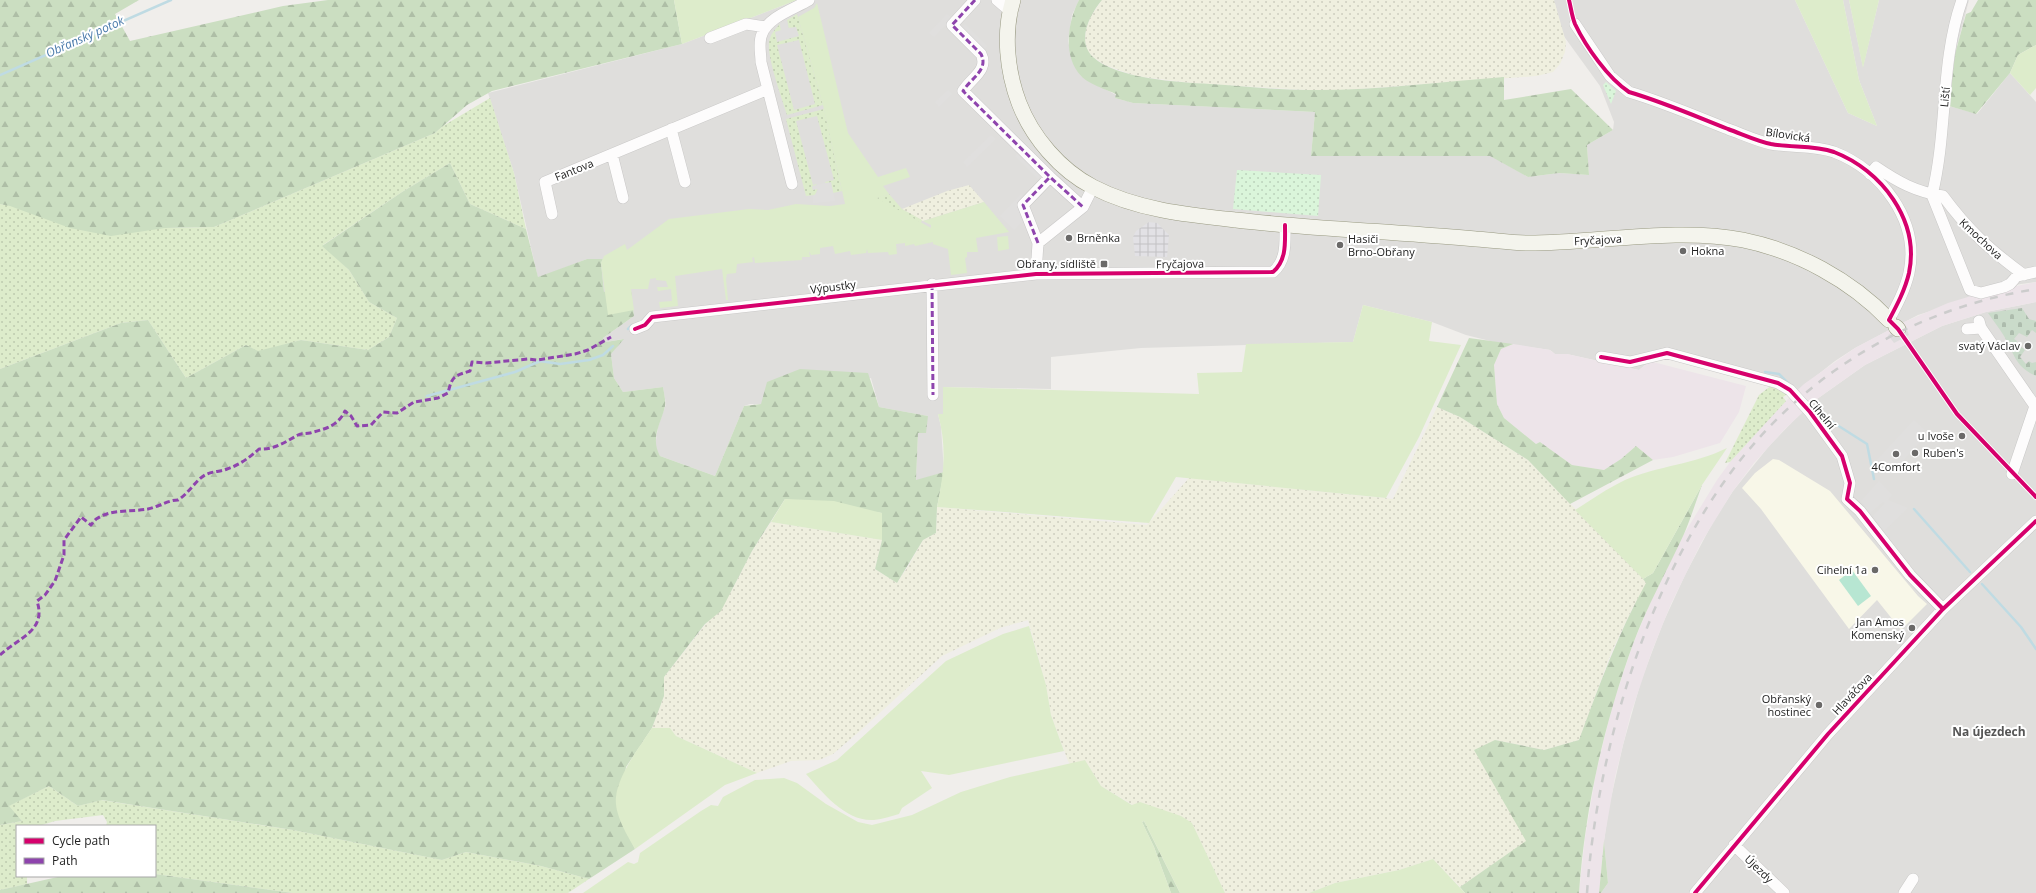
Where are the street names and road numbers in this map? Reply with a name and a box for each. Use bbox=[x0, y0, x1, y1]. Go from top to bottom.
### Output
street label: Liští bbox=[1936, 86, 1953, 108]
street label: Bílovická bbox=[1765, 124, 1811, 145]
street label: Fantova bbox=[552, 155, 595, 184]
street label: Kmochova bbox=[1957, 215, 2006, 262]
street label: Fryčajova bbox=[1574, 231, 1622, 248]
street label: Fryčajova bbox=[1156, 256, 1204, 271]
street label: Výpustky bbox=[809, 276, 857, 297]
street label: Cihelní bbox=[1806, 395, 1839, 432]
street label: Hlaváčova bbox=[1828, 669, 1875, 718]
street label: Újezdy bbox=[1742, 851, 1777, 886]

